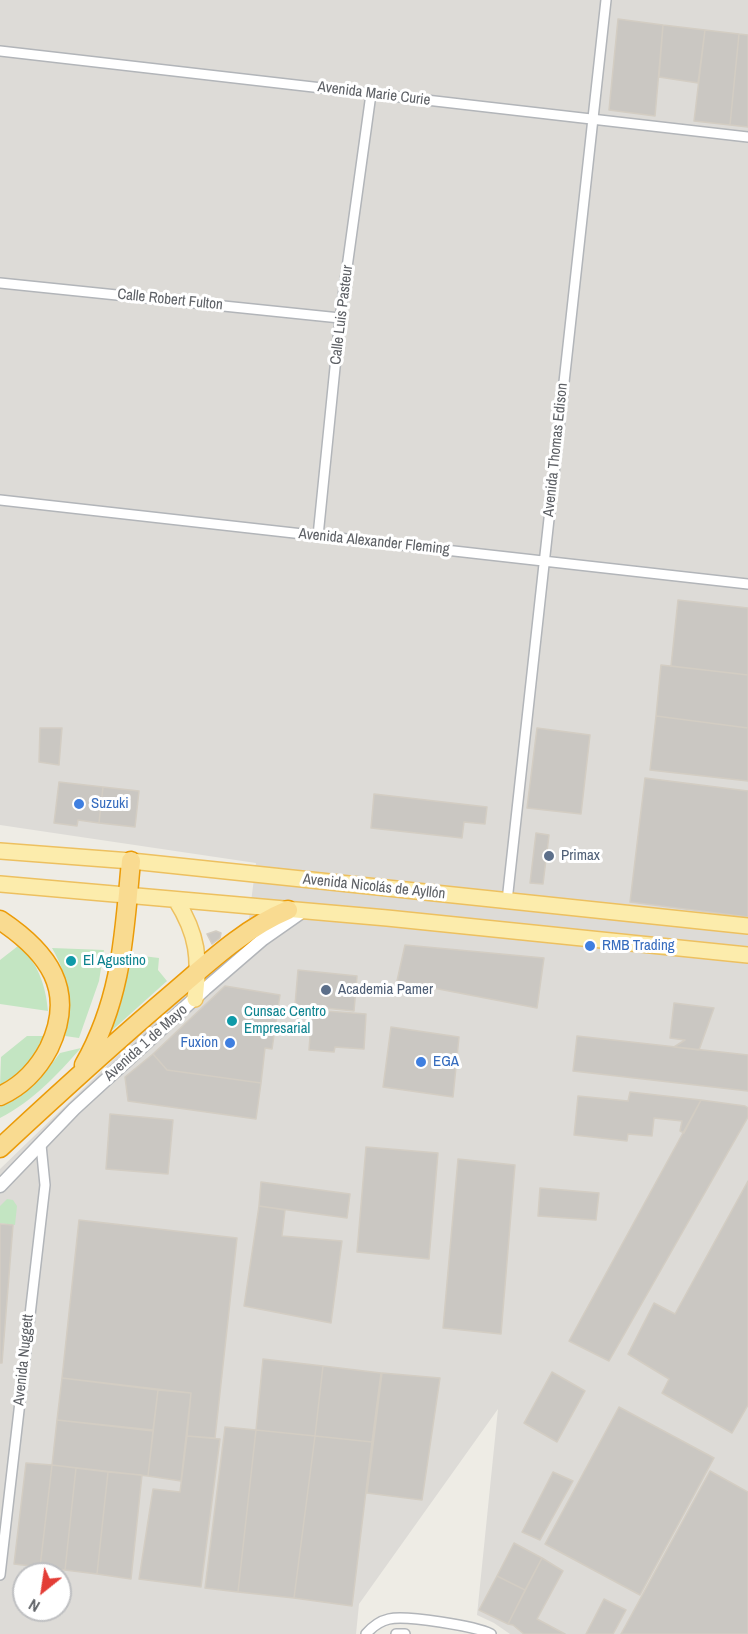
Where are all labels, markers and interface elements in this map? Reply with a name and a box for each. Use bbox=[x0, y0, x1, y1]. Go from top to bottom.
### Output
street label: Avenida Marie Curie bbox=[317, 78, 431, 110]
street label: Calle Luis Pasteur bbox=[327, 264, 357, 366]
street label: Calle Robert Fulton bbox=[116, 286, 224, 314]
street label: Avenida Thomas Edison bbox=[540, 382, 572, 518]
street label: Avenida Alexander Fleming bbox=[298, 525, 450, 559]
place label: Suzuki bbox=[91, 795, 129, 813]
marker: Suzuki bbox=[72, 797, 86, 811]
place label: Primax bbox=[561, 847, 600, 865]
marker: Primax bbox=[542, 849, 556, 863]
street label: Avenida Nicolás de Ayllón bbox=[302, 871, 446, 903]
place label: RMB Trading bbox=[602, 937, 675, 955]
marker: RMB Trading bbox=[583, 939, 597, 953]
place label: El Agustino bbox=[83, 952, 146, 970]
marker: El Agustino bbox=[64, 954, 78, 968]
place label: Academia Pamer bbox=[338, 981, 433, 999]
marker: Academia Pamer bbox=[319, 983, 333, 997]
street label: Avenida 1 de Mayo bbox=[101, 1001, 191, 1085]
place label: Cunsac Centro Empresarial bbox=[244, 1003, 326, 1038]
marker: Cunsac Centro Empresarial bbox=[225, 1014, 239, 1028]
place label: Fuxion bbox=[180, 1034, 218, 1052]
marker: Fuxion bbox=[223, 1036, 237, 1050]
place label: EGA bbox=[433, 1053, 459, 1071]
marker: EGA bbox=[414, 1055, 428, 1069]
street label: Avenida Nuggett bbox=[10, 1314, 38, 1406]
north arrow bbox=[12, 1562, 72, 1622]
text: N bbox=[24, 1594, 44, 1618]

